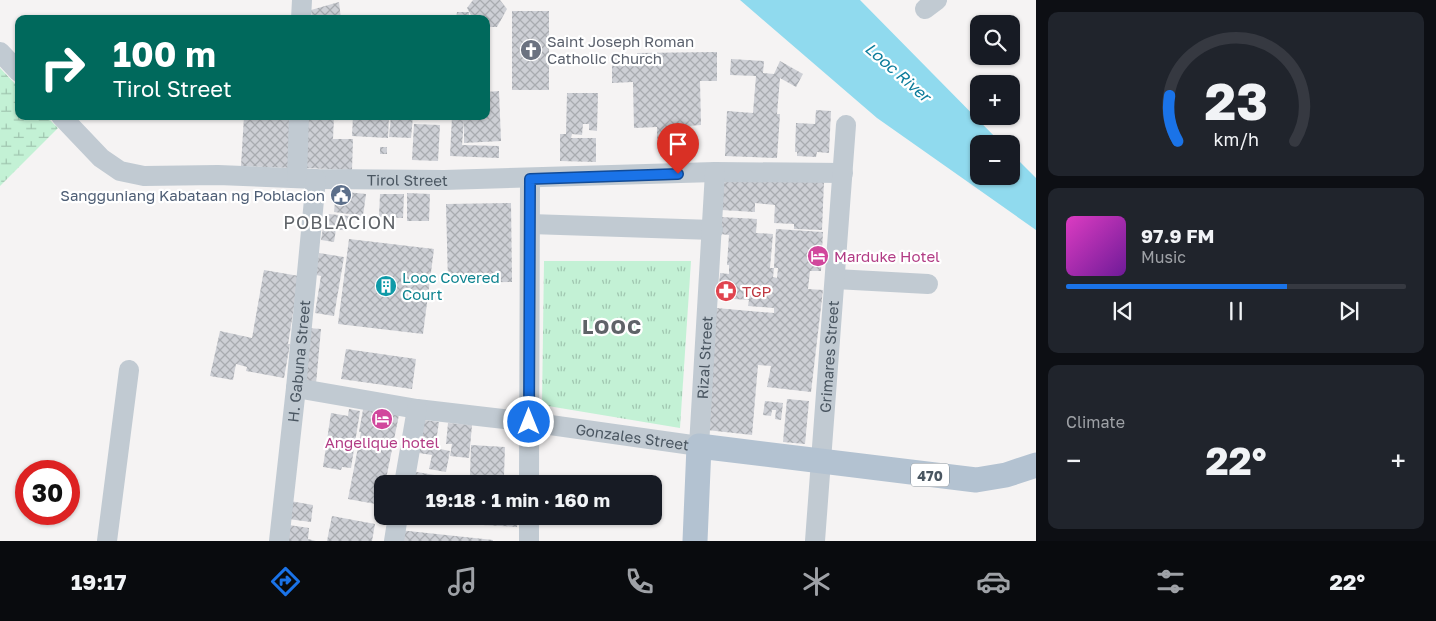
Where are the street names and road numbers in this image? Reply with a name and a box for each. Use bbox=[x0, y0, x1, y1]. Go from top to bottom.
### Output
street label: Tirol Street bbox=[367, 170, 448, 189]
street label: H. Gabuna Street bbox=[283, 299, 313, 423]
street label: Grimares Street bbox=[816, 300, 842, 413]
street label: Rizal Street bbox=[693, 315, 716, 400]
street label: Gonzales Street bbox=[574, 420, 690, 454]
road number: 470 bbox=[911, 464, 949, 486]

